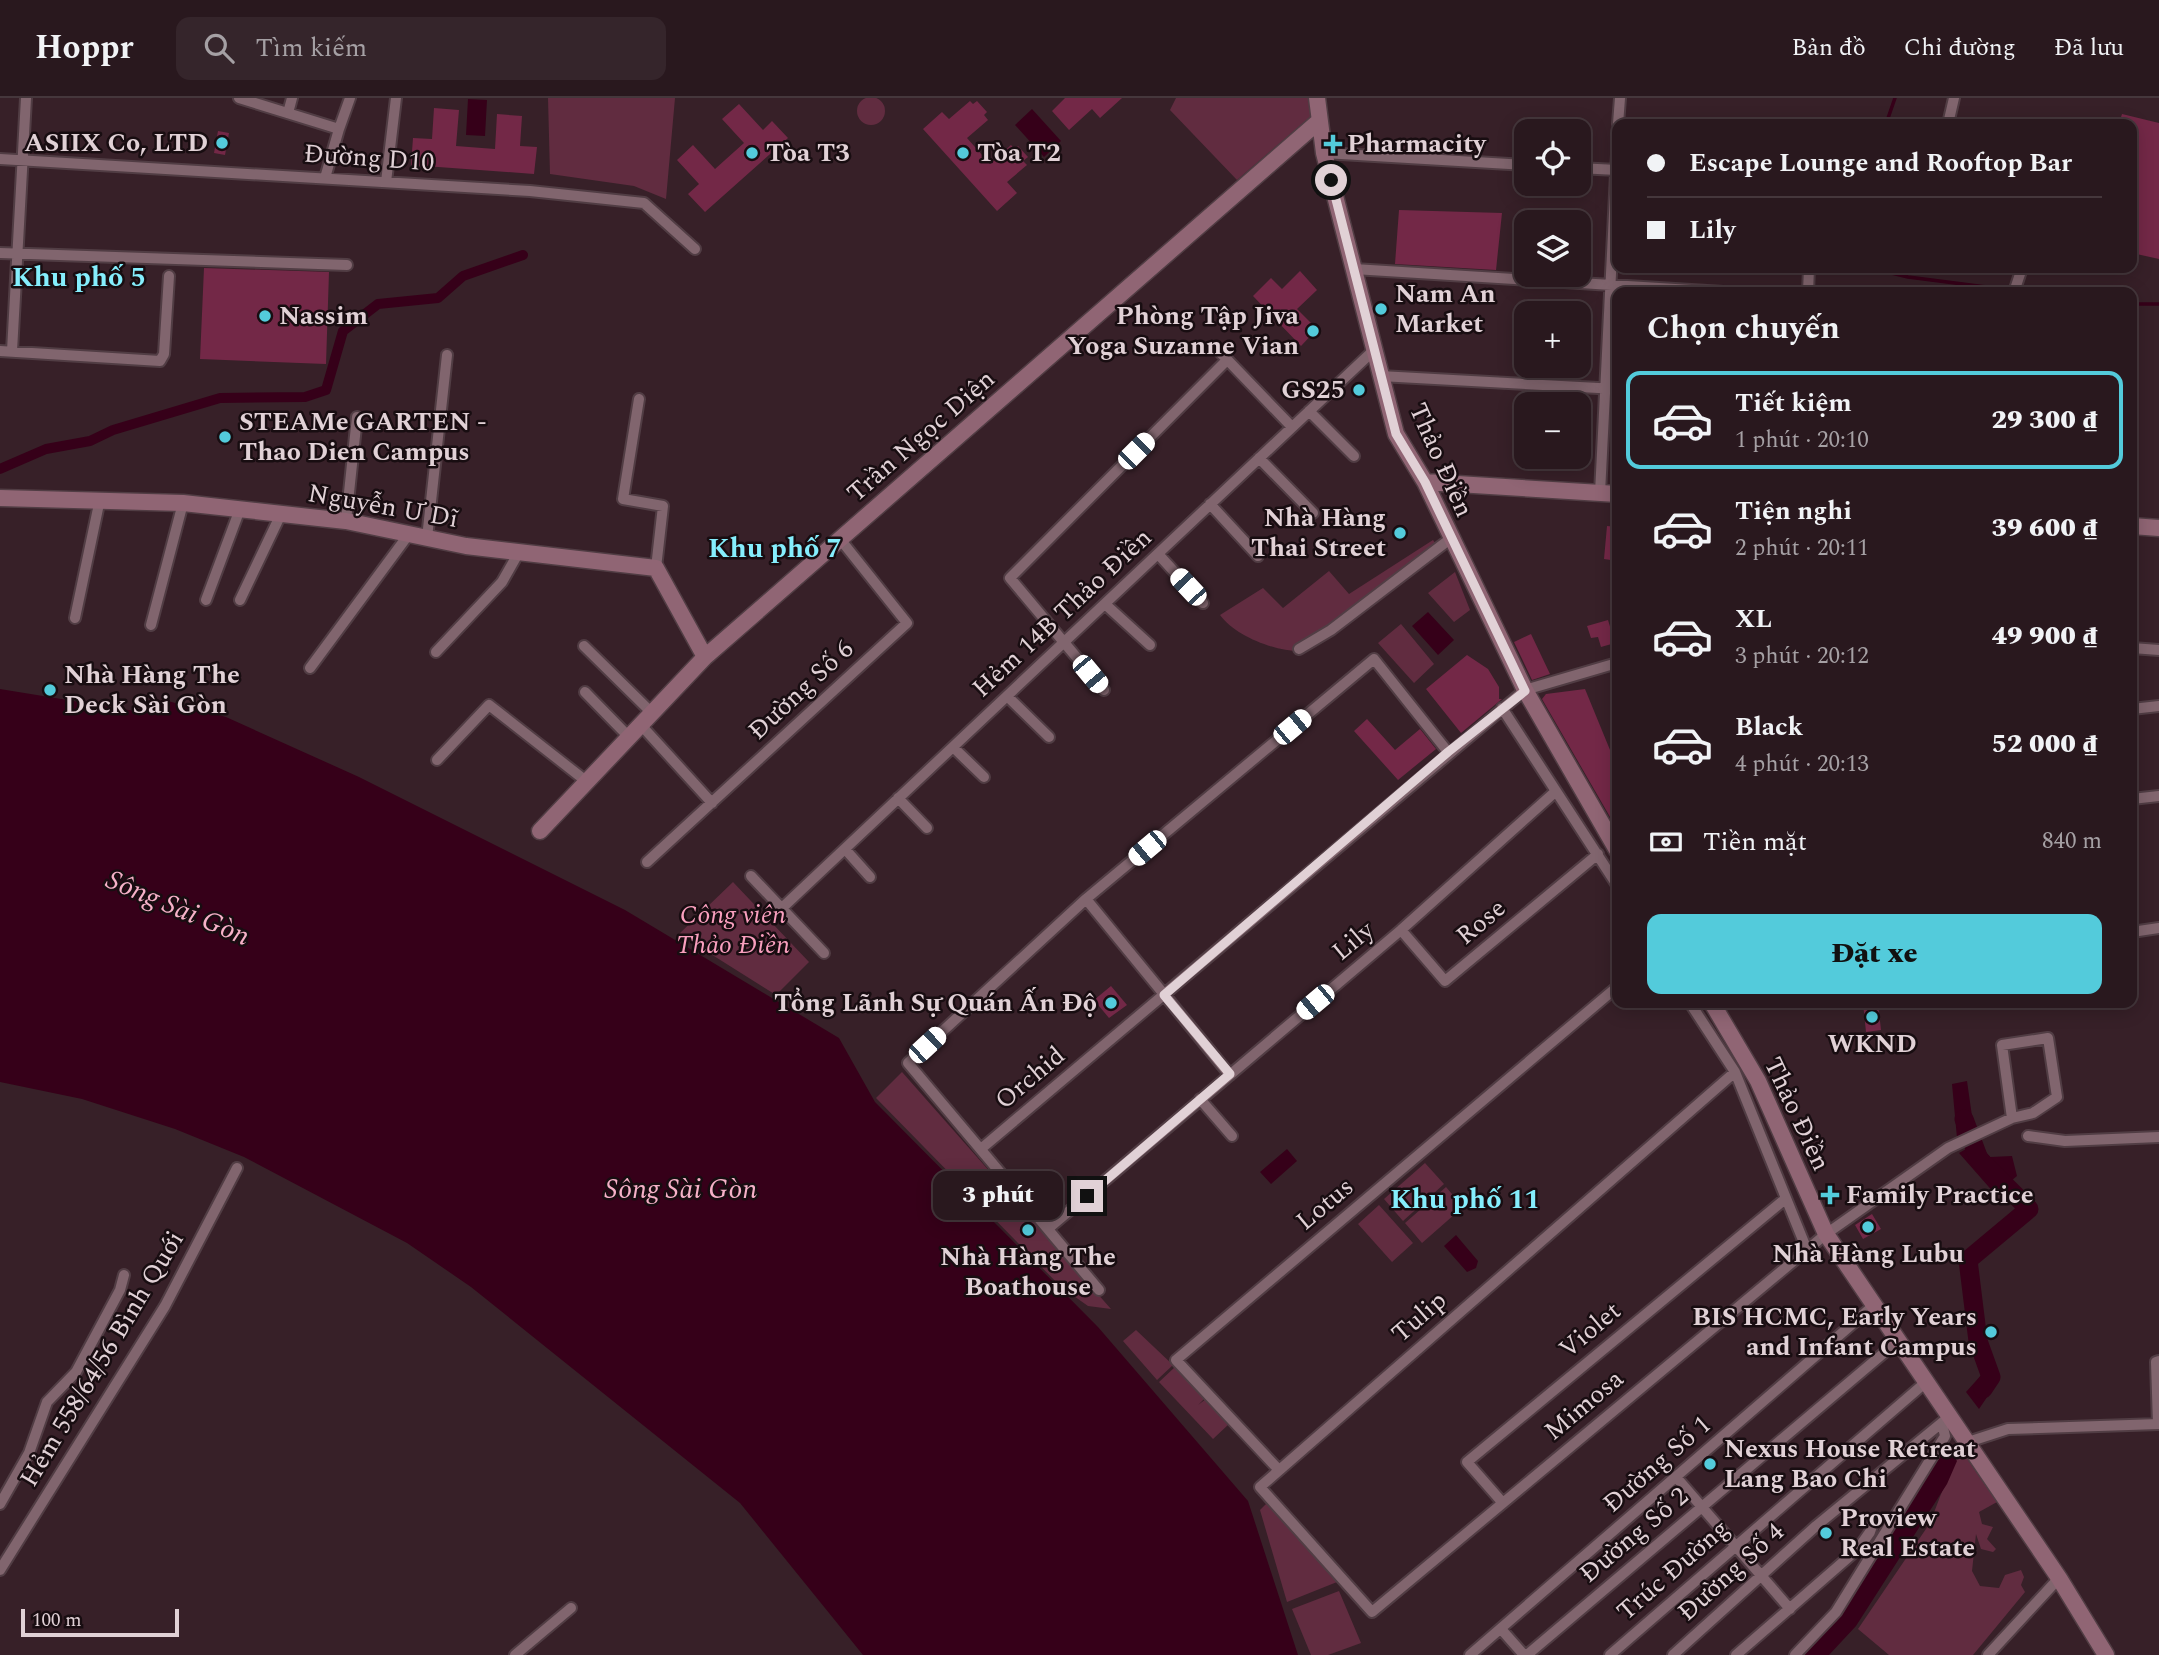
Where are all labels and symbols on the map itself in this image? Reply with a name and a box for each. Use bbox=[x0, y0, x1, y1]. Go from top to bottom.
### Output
place label: ASIIX Co, LTD bbox=[24, 123, 208, 163]
place label: Pharmacity bbox=[1347, 124, 1487, 164]
street label: Đường D10 bbox=[302, 133, 436, 183]
place label: Tòa T3 bbox=[766, 133, 850, 173]
place label: Tòa T2 bbox=[977, 133, 1061, 173]
marker: ASIIX Co, LTD bbox=[214, 135, 230, 151]
marker: Pharmacity bbox=[1325, 136, 1341, 152]
marker: Tòa T3 bbox=[744, 145, 760, 161]
marker: Tòa T2 bbox=[955, 145, 971, 161]
route start bbox=[1315, 164, 1347, 196]
district label: Khu phố 5 bbox=[12, 256, 146, 299]
place label: Nam An Market bbox=[1395, 274, 1496, 344]
place label: Nassim bbox=[279, 296, 368, 336]
place label: Phòng Tập Jiva Yoga Suzanne Vian bbox=[1067, 296, 1300, 366]
marker: Nam An Market bbox=[1373, 301, 1389, 317]
marker: Nassim bbox=[257, 308, 273, 324]
marker: Phòng Tập Jiva Yoga Suzanne Vian bbox=[1305, 323, 1321, 339]
street label: Trần Ngọc Diện bbox=[838, 360, 1004, 512]
place label: GS25 bbox=[1281, 370, 1345, 410]
marker: GS25 bbox=[1351, 382, 1367, 398]
street label: Thảo Điền bbox=[1398, 396, 1484, 524]
place label: STEAMe GARTEN - Thao Dien Campus bbox=[239, 402, 487, 472]
marker: STEAMe GARTEN - Thao Dien Campus bbox=[217, 429, 233, 445]
car bbox=[1114, 429, 1159, 473]
street label: Nguyễn Ư Dĩ bbox=[305, 473, 462, 539]
place label: Nhà Hàng Thai Street bbox=[1251, 498, 1386, 568]
street label: Hẻm 14B Thảo Điền bbox=[963, 519, 1161, 707]
marker: Nhà Hàng Thai Street bbox=[1392, 525, 1408, 541]
district label: Khu phố 7 bbox=[708, 527, 842, 570]
car bbox=[1166, 564, 1211, 610]
street label: Đường Số 6 bbox=[739, 630, 863, 750]
car bbox=[1069, 651, 1112, 697]
place label: Nhà Hàng The Deck Sài Gòn bbox=[64, 655, 240, 725]
marker: Nhà Hàng The Deck Sài Gòn bbox=[42, 682, 58, 698]
car bbox=[1270, 705, 1315, 749]
car bbox=[1125, 826, 1170, 870]
water label: Sông Sài Gòn bbox=[99, 858, 257, 958]
street label: Rose bbox=[1447, 889, 1515, 955]
park label: Công viên Thảo Điền bbox=[676, 895, 790, 965]
street label: Lily bbox=[1323, 910, 1384, 971]
car bbox=[1293, 980, 1338, 1024]
place label: Tổng Lãnh Sự Quán Ấn Độ bbox=[774, 983, 1097, 1023]
marker: Tổng Lãnh Sự Quán Ấn Độ bbox=[1103, 995, 1119, 1011]
marker: WKND bbox=[1864, 1009, 1880, 1025]
car bbox=[905, 1023, 950, 1067]
place label: WKND bbox=[1827, 1024, 1917, 1064]
street label: Orchid bbox=[986, 1037, 1074, 1119]
street label: Thảo Điền bbox=[1753, 1050, 1841, 1178]
water label: Sông Sài Gòn bbox=[605, 1168, 758, 1211]
street label: Lotus bbox=[1287, 1168, 1363, 1240]
callout: 3 phút bbox=[933, 1172, 1062, 1220]
place label: Family Practice bbox=[1846, 1175, 2034, 1215]
district label: Khu phố 11 bbox=[1390, 1178, 1540, 1221]
route end bbox=[1071, 1180, 1103, 1212]
marker: Family Practice bbox=[1820, 1185, 1840, 1205]
marker: Nhà Hàng Lubu bbox=[1860, 1219, 1876, 1235]
marker: Nhà Hàng The Boathouse bbox=[1020, 1222, 1036, 1238]
street label: Hẻm 558/64/56 Bình Quới bbox=[9, 1223, 195, 1495]
place label: Nhà Hàng Lubu bbox=[1772, 1234, 1964, 1274]
place label: Nhà Hàng The Boathouse bbox=[940, 1237, 1116, 1307]
street label: Tulip bbox=[1382, 1281, 1456, 1353]
street label: Violet bbox=[1550, 1292, 1630, 1368]
place label: BIS HCMC, Early Years and Infant Campus bbox=[1692, 1297, 1977, 1367]
marker: BIS HCMC, Early Years and Infant Campus bbox=[1983, 1324, 1999, 1340]
street label: Mimosa bbox=[1535, 1359, 1633, 1450]
street label: Đường Số 1 bbox=[1594, 1405, 1720, 1523]
place label: Nexus House Retreat Lang Bao Chi bbox=[1724, 1429, 1976, 1499]
marker: Nexus House Retreat Lang Bao Chi bbox=[1702, 1456, 1718, 1472]
street label: Đường Số 2 bbox=[1570, 1477, 1698, 1593]
place label: Proview Real Estate bbox=[1840, 1498, 1975, 1568]
street label: Trúc Đường bbox=[1608, 1509, 1738, 1631]
street label: Đường Số 4 bbox=[1668, 1513, 1794, 1631]
marker: Proview Real Estate bbox=[1818, 1525, 1834, 1541]
scale bar bbox=[21, 1606, 178, 1638]

